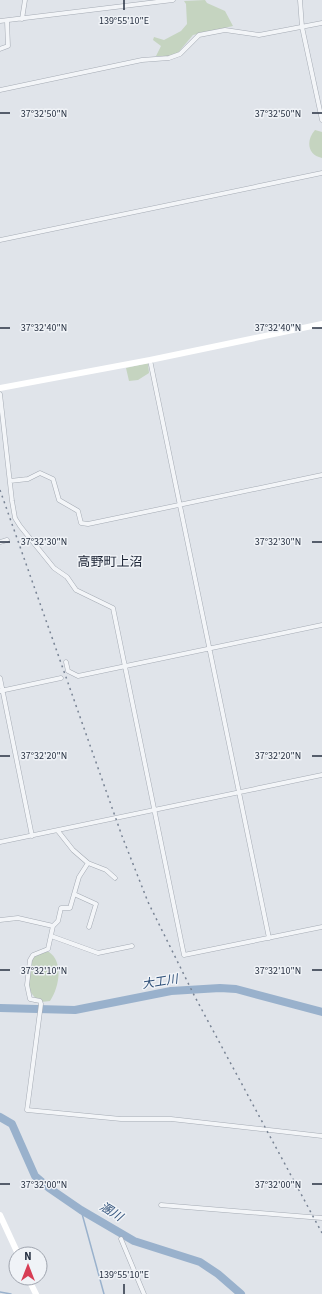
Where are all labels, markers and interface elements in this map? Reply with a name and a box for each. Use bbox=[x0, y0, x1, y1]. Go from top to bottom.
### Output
text: 139°55'10"E bbox=[99, 14, 149, 28]
text: 37°32'50"N bbox=[21, 107, 67, 121]
text: 37°32'50"N bbox=[255, 107, 301, 121]
text: 37°32'40"N bbox=[21, 321, 67, 335]
text: 37°32'40"N bbox=[255, 321, 301, 335]
text: 37°32'30"N bbox=[21, 535, 67, 549]
text: 37°32'30"N bbox=[255, 535, 301, 549]
district label: 高野町上沼 bbox=[77, 553, 143, 571]
text: 37°32'20"N bbox=[21, 749, 67, 763]
text: 37°32'20"N bbox=[255, 749, 301, 763]
text: 37°32'10"N bbox=[21, 964, 67, 978]
text: 37°32'10"N bbox=[255, 964, 301, 978]
water label: 大工川 bbox=[141, 970, 181, 993]
text: 37°32'00"N bbox=[21, 1178, 67, 1192]
text: 37°32'00"N bbox=[255, 1178, 301, 1192]
water label: 溷川 bbox=[96, 1198, 127, 1227]
north arrow bbox=[8, 1246, 48, 1286]
text: N bbox=[24, 1249, 32, 1264]
text: 139°55'10"E bbox=[99, 1268, 149, 1282]

